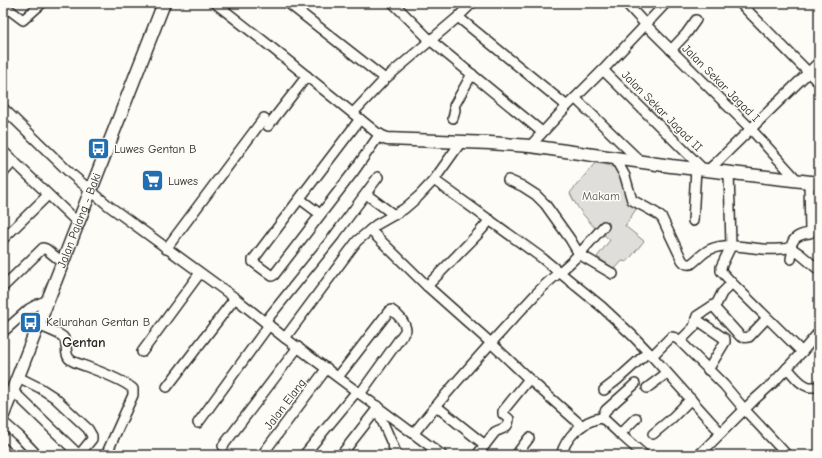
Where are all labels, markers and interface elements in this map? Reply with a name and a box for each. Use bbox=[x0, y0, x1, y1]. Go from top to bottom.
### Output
street label: Jalan Sekar Jagad I bbox=[679, 41, 763, 125]
street label: Jalan Sekar Jagad II bbox=[619, 68, 705, 154]
bus stop icon: Luwes Gentan B bbox=[85, 136, 111, 162]
place label: Luwes Gentan B bbox=[114, 142, 197, 156]
supermarket icon: Luwes bbox=[140, 168, 166, 194]
street label: Jalan Pajang - Baki bbox=[54, 171, 104, 270]
place label: Luwes bbox=[168, 174, 198, 188]
park label: Makam bbox=[582, 189, 620, 203]
bus stop icon: Kelurahan Gentan B bbox=[17, 309, 43, 335]
place label: Kelurahan Gentan B bbox=[46, 315, 150, 329]
district label: Gentan bbox=[62, 334, 106, 351]
street label: Jalan Elang bbox=[261, 376, 309, 432]

